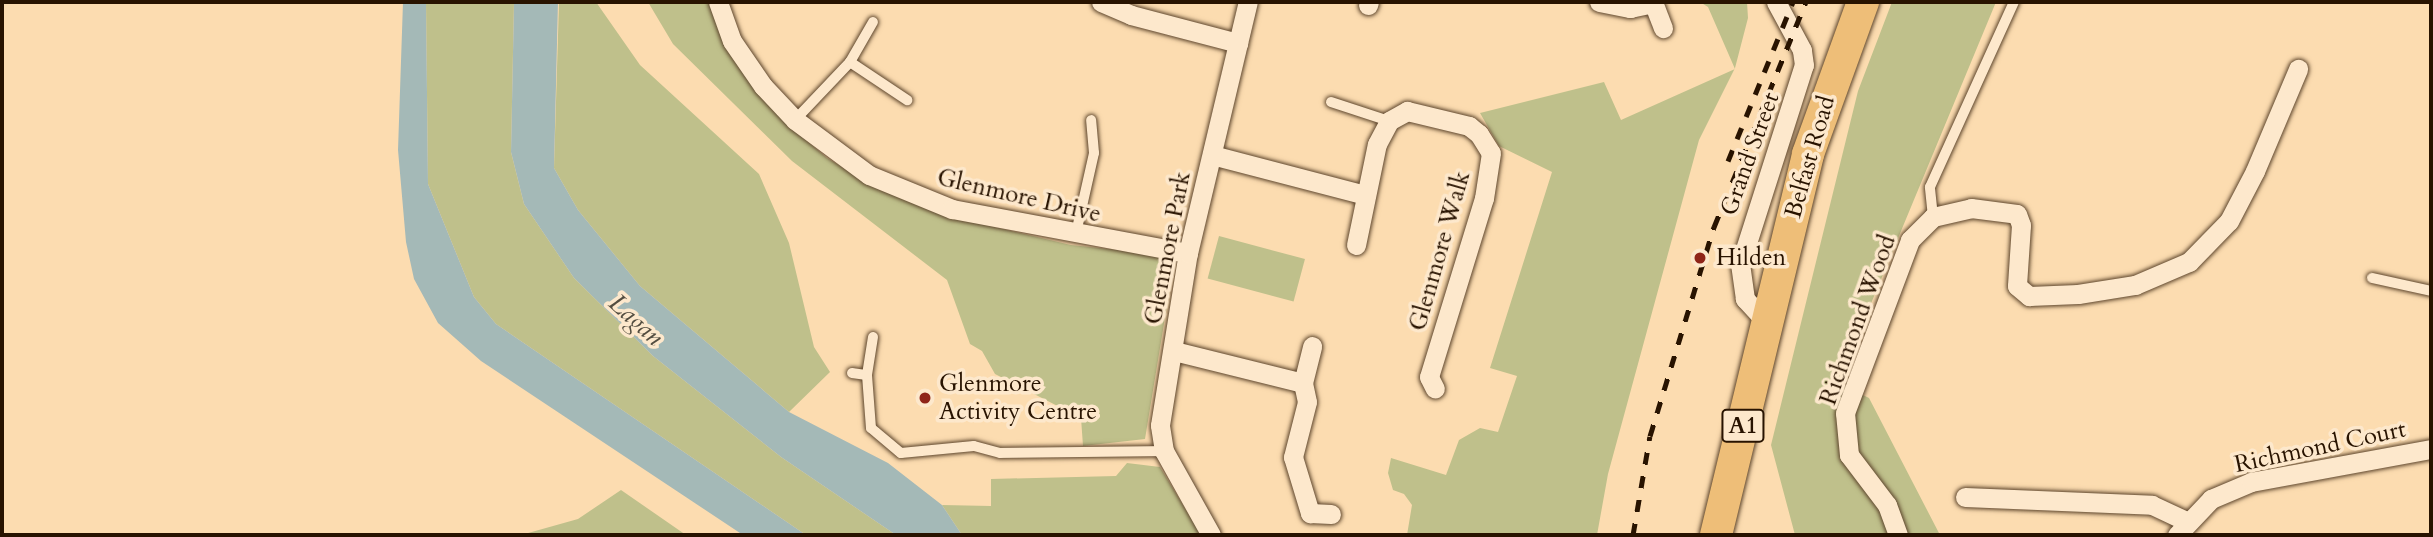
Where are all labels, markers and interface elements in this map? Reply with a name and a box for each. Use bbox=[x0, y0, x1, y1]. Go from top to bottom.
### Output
street label: Grand Street bbox=[1714, 89, 1786, 219]
street label: Belfast Road bbox=[1779, 93, 1841, 221]
street label: Glenmore Drive bbox=[934, 163, 1104, 229]
street label: Glenmore Walk bbox=[1403, 168, 1477, 334]
street label: Glenmore Park bbox=[1139, 169, 1197, 327]
street label: Richmond Wood bbox=[1814, 231, 1902, 409]
place label: Hilden bbox=[1716, 244, 1786, 272]
marker: Hilden bbox=[1690, 248, 1710, 268]
water label: Lagan bbox=[602, 287, 670, 353]
place label: Glenmore Activity Centre bbox=[939, 370, 1097, 426]
marker: Glenmore Activity Centre bbox=[917, 390, 933, 406]
road number: A1 bbox=[1720, 406, 1766, 446]
street label: Richmond Court bbox=[2232, 415, 2408, 479]

